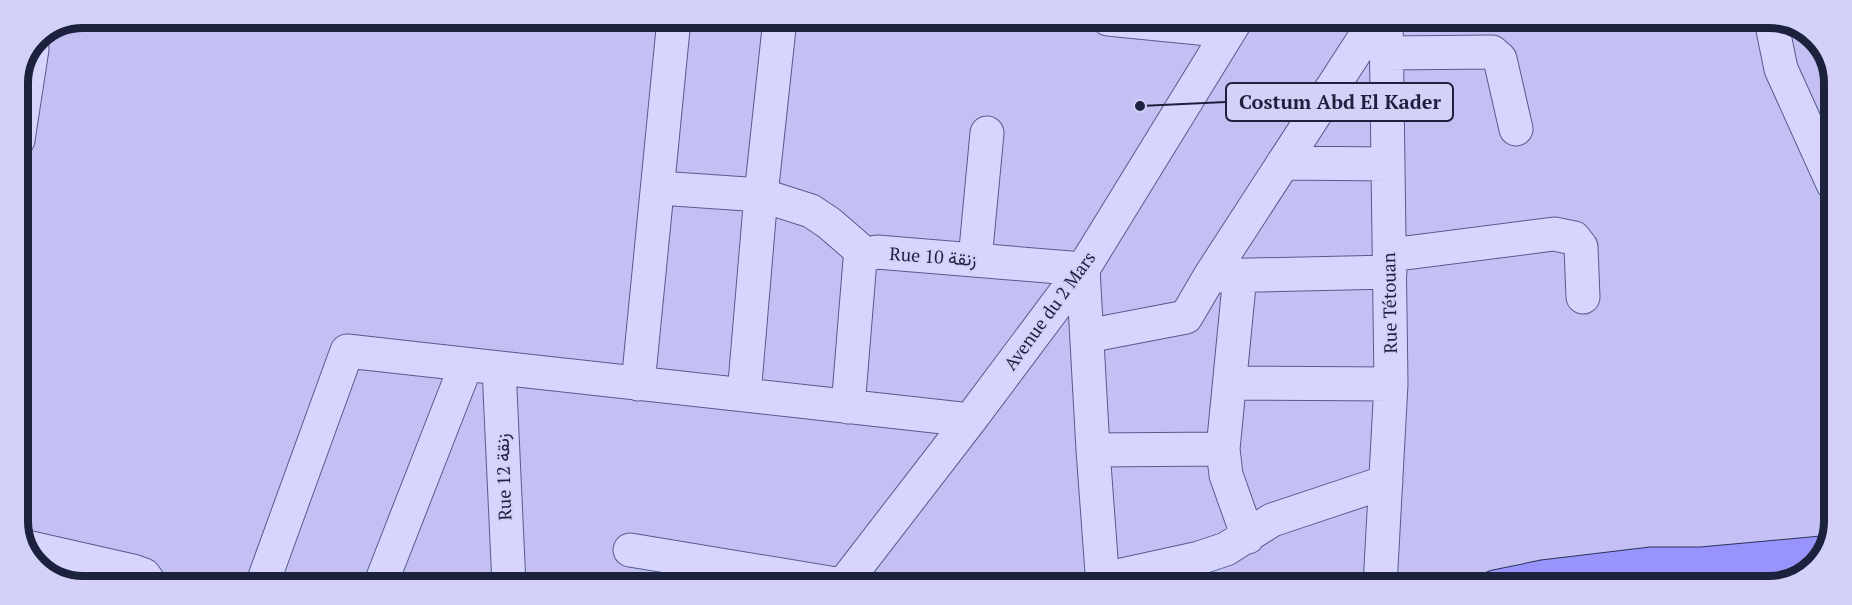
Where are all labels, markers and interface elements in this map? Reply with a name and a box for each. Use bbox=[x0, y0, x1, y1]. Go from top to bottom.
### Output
callout: Costum Abd El Kader bbox=[1226, 83, 1453, 121]
text: Costum Abd El Kader bbox=[1239, 88, 1441, 115]
street label: Rue 10 زنقة bbox=[889, 241, 977, 271]
street label: Avenue du 2 Mars bbox=[998, 246, 1100, 375]
street label: Rue Tétouan bbox=[1376, 252, 1402, 354]
street label: Rue 12 زنقة bbox=[489, 433, 517, 521]

